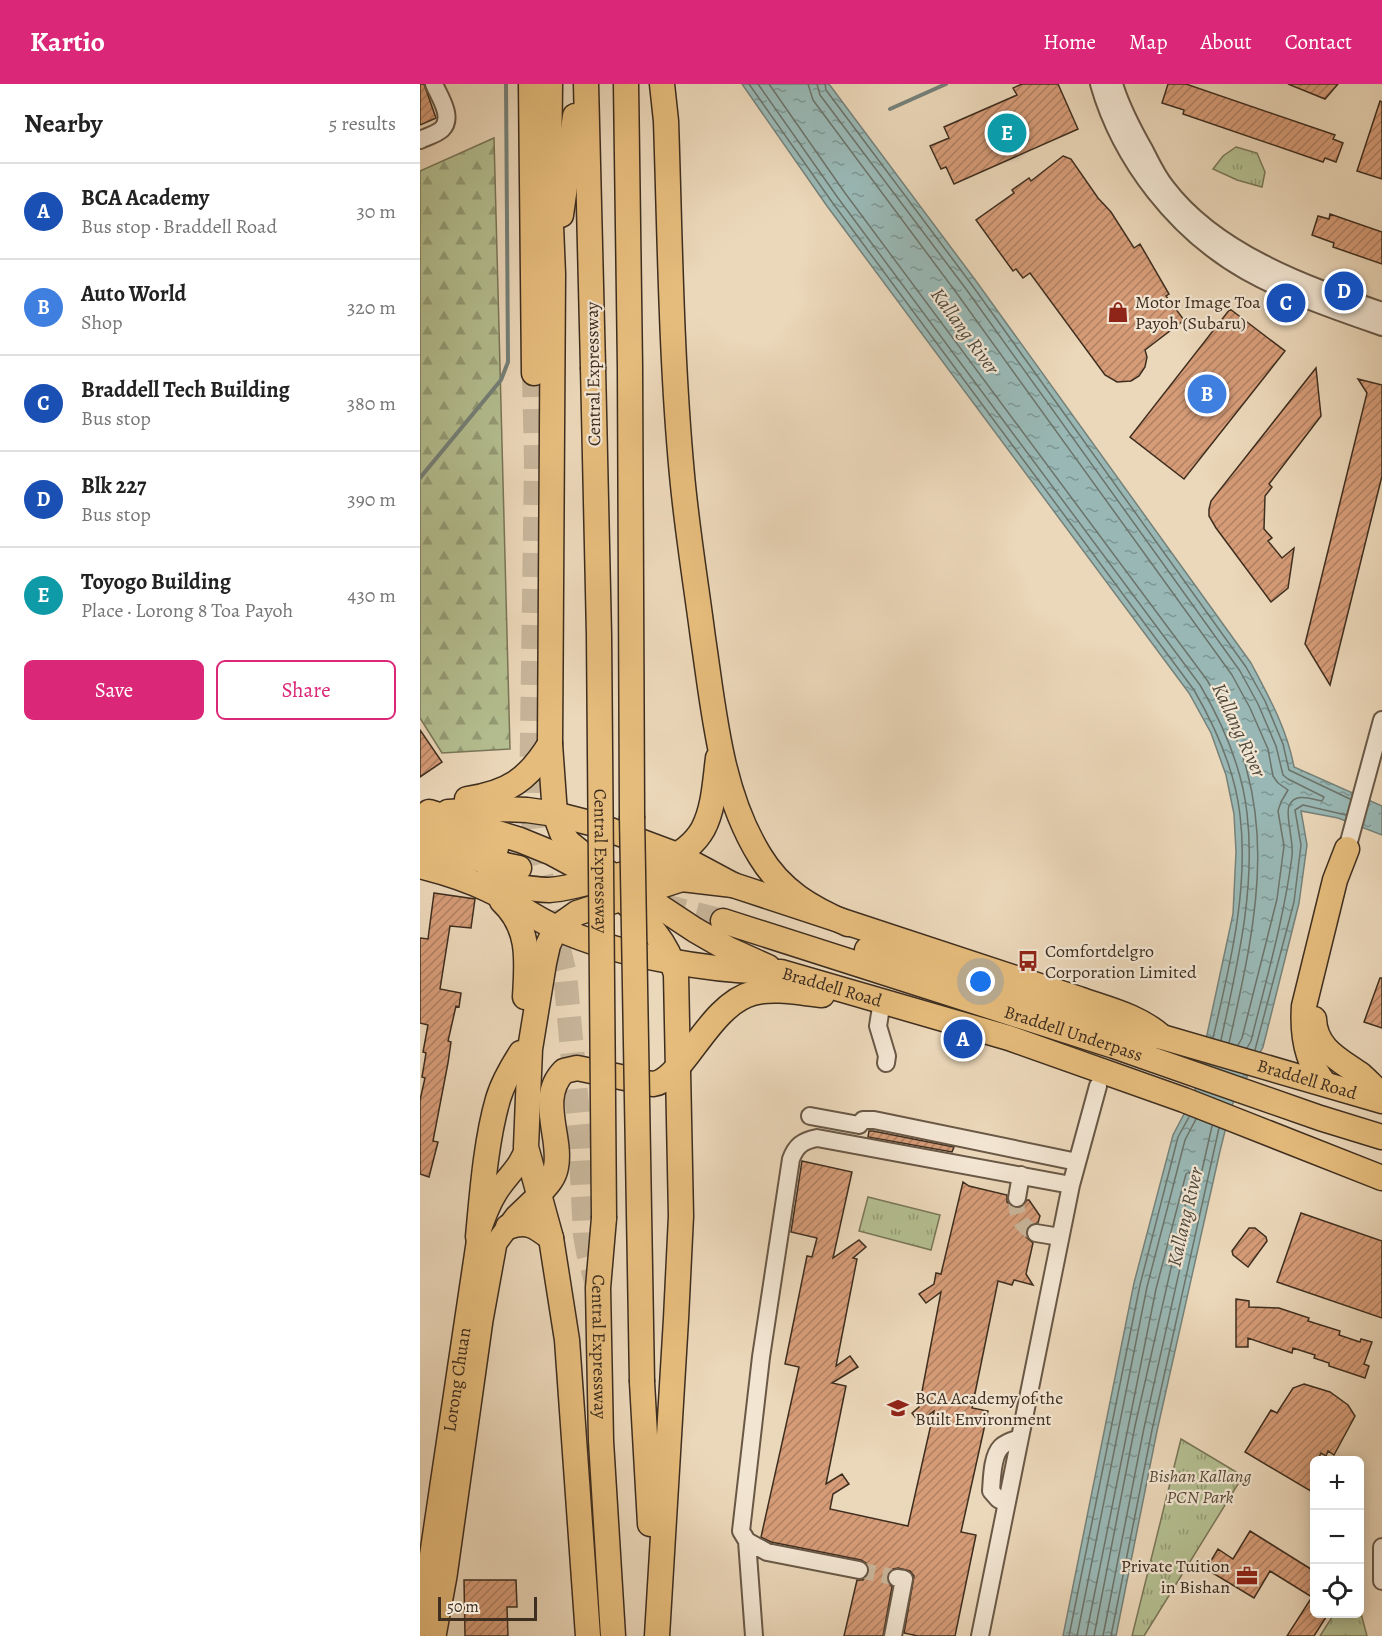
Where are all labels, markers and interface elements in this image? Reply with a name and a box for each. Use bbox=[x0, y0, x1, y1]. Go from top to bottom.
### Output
text: Kartio bbox=[30, 23, 105, 61]
text: Home bbox=[1043, 28, 1096, 56]
text: Map bbox=[1129, 28, 1167, 56]
text: About bbox=[1200, 28, 1252, 56]
text: Contact bbox=[1285, 28, 1352, 56]
text: Nearby bbox=[24, 106, 103, 141]
text: 5 results bbox=[329, 110, 396, 137]
pin: E bbox=[988, 110, 1026, 156]
text: BCA Academy bbox=[81, 183, 209, 213]
text: A bbox=[37, 198, 50, 225]
text: 30 m bbox=[356, 198, 396, 225]
text: Bus stop · Braddell Road bbox=[81, 213, 277, 240]
pin: D bbox=[1324, 268, 1364, 314]
text: Auto World bbox=[81, 279, 186, 309]
pin: C bbox=[1266, 280, 1306, 326]
water label: Kallang River bbox=[924, 282, 1006, 381]
place label: Motor Image Toa Payoh (Subaru) bbox=[1135, 290, 1261, 335]
text: B bbox=[37, 294, 50, 321]
text: 320 m bbox=[347, 294, 396, 321]
shop icon: Motor Image Toa Payoh (Subaru) bbox=[1106, 300, 1130, 324]
street label: Central Expressway bbox=[580, 301, 606, 446]
text: Shop bbox=[81, 309, 123, 336]
pin: B bbox=[1188, 372, 1226, 416]
text: Braddell Tech Building bbox=[81, 375, 290, 405]
text: C bbox=[37, 390, 50, 417]
text: 380 m bbox=[347, 390, 396, 417]
text: Bus stop bbox=[81, 405, 151, 432]
text: Blk 227 bbox=[81, 471, 146, 501]
text: D bbox=[37, 486, 50, 513]
text: 390 m bbox=[347, 486, 396, 513]
text: Bus stop bbox=[81, 501, 151, 528]
text: Toyogo Building bbox=[81, 567, 231, 597]
text: E bbox=[38, 582, 49, 609]
text: 430 m bbox=[347, 582, 396, 609]
text: Place · Lorong 8 Toa Payoh bbox=[81, 597, 293, 624]
button: Save bbox=[24, 660, 204, 720]
button: Share bbox=[216, 660, 396, 720]
water label: Kallang River bbox=[1205, 679, 1273, 782]
street label: Central Expressway bbox=[588, 789, 614, 934]
place label: Comfortdelgro Corporation Limited bbox=[1045, 939, 1197, 984]
bus stop icon: Comfortdelgro Corporation Limited bbox=[1016, 949, 1040, 973]
street label: Braddell Road bbox=[779, 961, 885, 1013]
your location bbox=[966, 967, 995, 996]
street label: Braddell Underpass bbox=[1001, 1000, 1146, 1067]
pin: A bbox=[944, 1016, 982, 1062]
street label: Braddell Road bbox=[1254, 1053, 1360, 1105]
water label: Kallang River bbox=[1160, 1164, 1210, 1269]
street label: Central Expressway bbox=[586, 1274, 613, 1420]
street label: Lorong Chuan bbox=[437, 1326, 476, 1434]
place label: BCA Academy of the Built Environment bbox=[915, 1386, 1063, 1431]
school or university icon: BCA Academy of the Built Environment bbox=[886, 1396, 910, 1420]
map controls bbox=[1310, 1456, 1364, 1618]
button: + bbox=[1310, 1456, 1364, 1510]
park label: Bishan Kallang PCN Park bbox=[1149, 1464, 1251, 1509]
button: − bbox=[1310, 1510, 1364, 1564]
place label: Private Tuition in Bishan bbox=[1121, 1554, 1230, 1599]
office icon: Private Tuition in Bishan bbox=[1235, 1564, 1259, 1588]
button: locate bbox=[1310, 1564, 1364, 1618]
scale bar bbox=[438, 1594, 537, 1622]
text: 50 m bbox=[447, 1596, 479, 1618]

